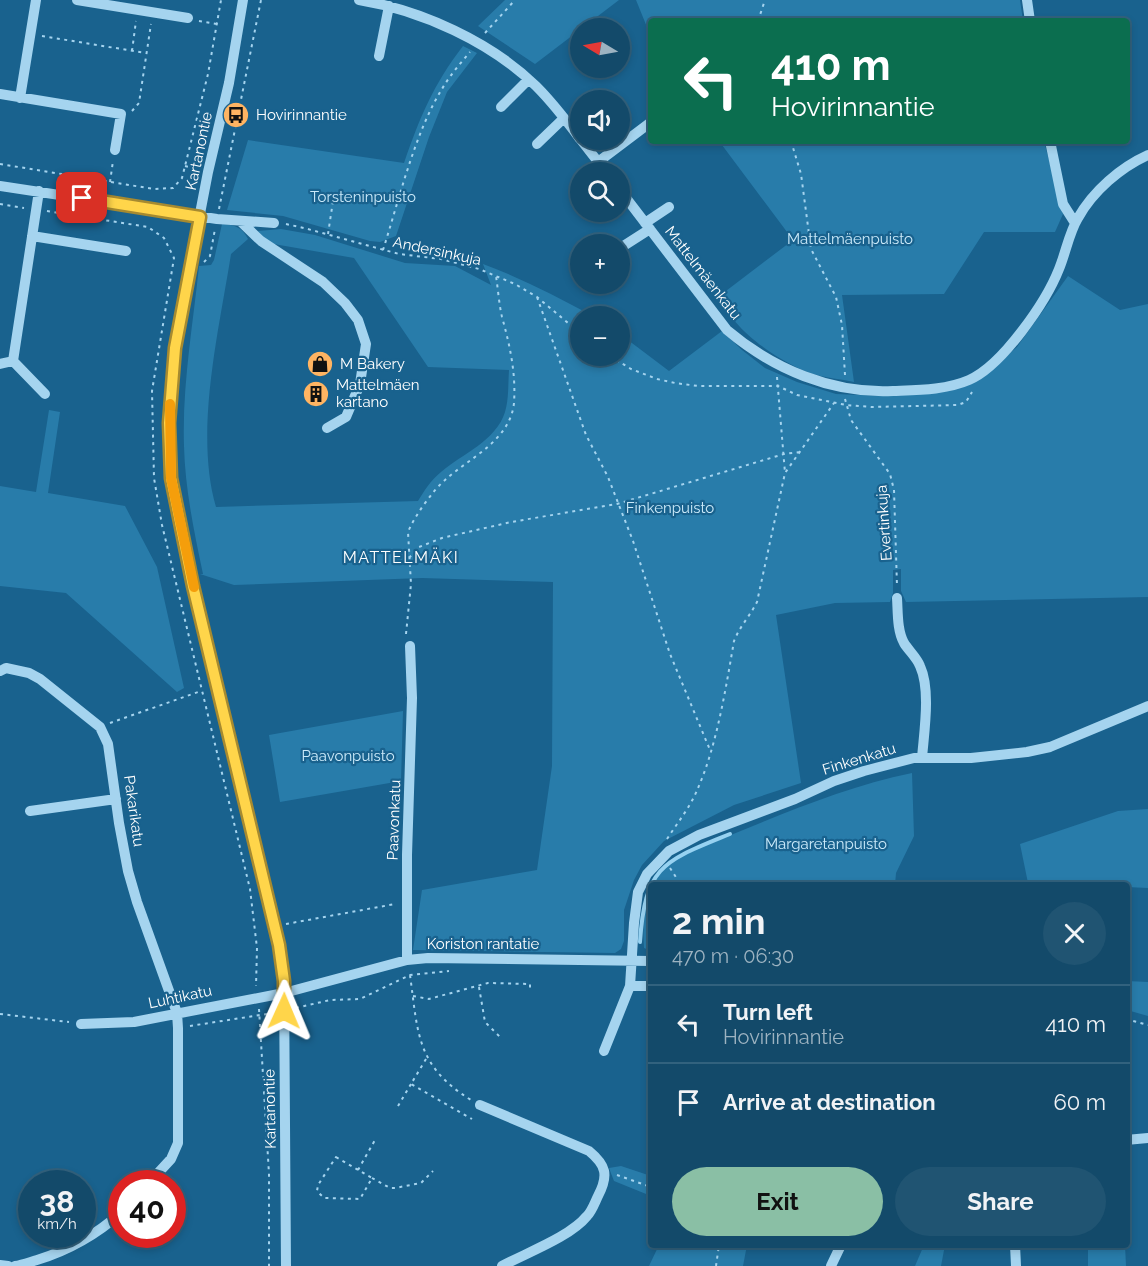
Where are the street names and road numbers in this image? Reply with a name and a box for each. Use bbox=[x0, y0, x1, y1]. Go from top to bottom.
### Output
street label: Kartanontie bbox=[182, 110, 216, 192]
street label: Mattelmäenkatu bbox=[661, 223, 745, 323]
street label: Andersinkuja bbox=[391, 233, 483, 269]
street label: Evertinkuja bbox=[872, 484, 896, 562]
street label: Finkenkatu bbox=[820, 739, 898, 779]
street label: Pakarikatu bbox=[120, 774, 148, 848]
street label: Paavonkatu bbox=[384, 779, 404, 861]
street label: Koriston rantatie bbox=[427, 935, 539, 953]
street label: Luhtikatu bbox=[147, 981, 214, 1013]
street label: Kartanontie bbox=[260, 1069, 280, 1149]

